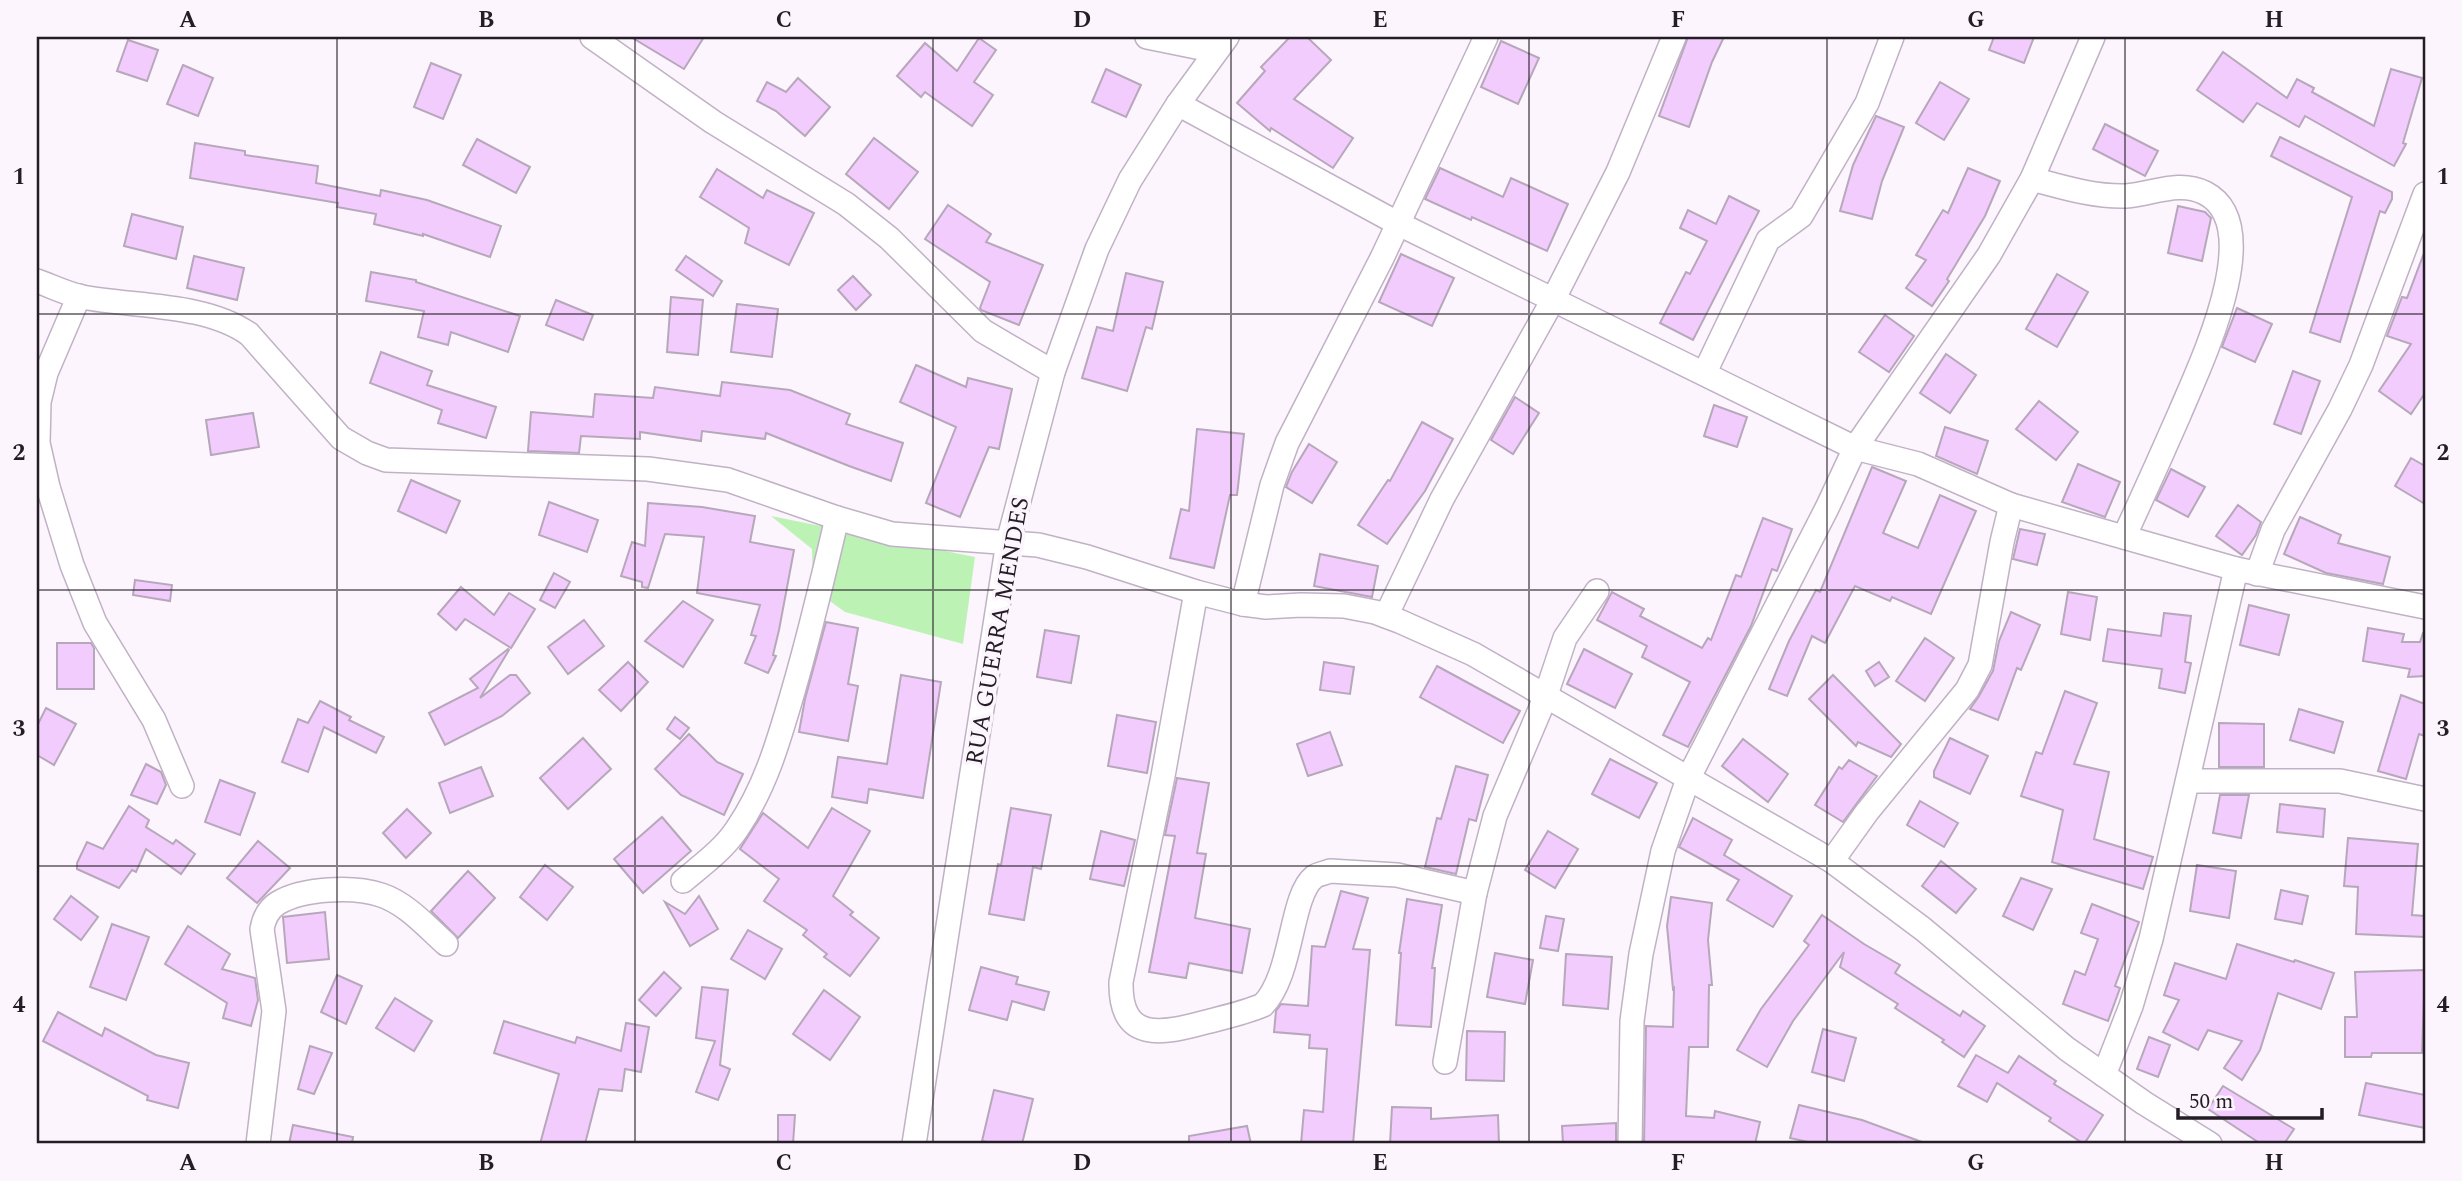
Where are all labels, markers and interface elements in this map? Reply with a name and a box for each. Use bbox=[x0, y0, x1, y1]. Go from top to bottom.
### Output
text: A bbox=[179, 3, 197, 38]
text: B bbox=[478, 3, 494, 38]
text: C bbox=[776, 3, 792, 38]
text: D bbox=[1073, 3, 1091, 38]
text: E bbox=[1372, 3, 1388, 38]
text: F bbox=[1671, 3, 1685, 38]
text: G bbox=[1967, 3, 1985, 38]
text: H bbox=[2264, 3, 2284, 38]
text: 1 bbox=[13, 160, 25, 195]
text: 1 bbox=[2437, 160, 2449, 195]
text: 2 bbox=[13, 436, 26, 471]
text: 2 bbox=[2437, 436, 2450, 471]
street label: RUA GUERRA MENDES bbox=[957, 494, 1039, 768]
text: 3 bbox=[13, 712, 26, 747]
text: 3 bbox=[2437, 712, 2450, 747]
text: 4 bbox=[13, 988, 26, 1023]
text: 4 bbox=[2437, 988, 2450, 1023]
scale bar bbox=[2178, 1076, 2322, 1120]
text: 50 m bbox=[2189, 1086, 2233, 1118]
text: A bbox=[179, 1146, 197, 1181]
text: B bbox=[478, 1146, 494, 1181]
text: C bbox=[776, 1146, 792, 1181]
text: D bbox=[1073, 1146, 1091, 1181]
text: E bbox=[1372, 1146, 1388, 1181]
text: F bbox=[1671, 1146, 1685, 1181]
text: G bbox=[1967, 1146, 1985, 1181]
text: H bbox=[2264, 1146, 2284, 1181]

